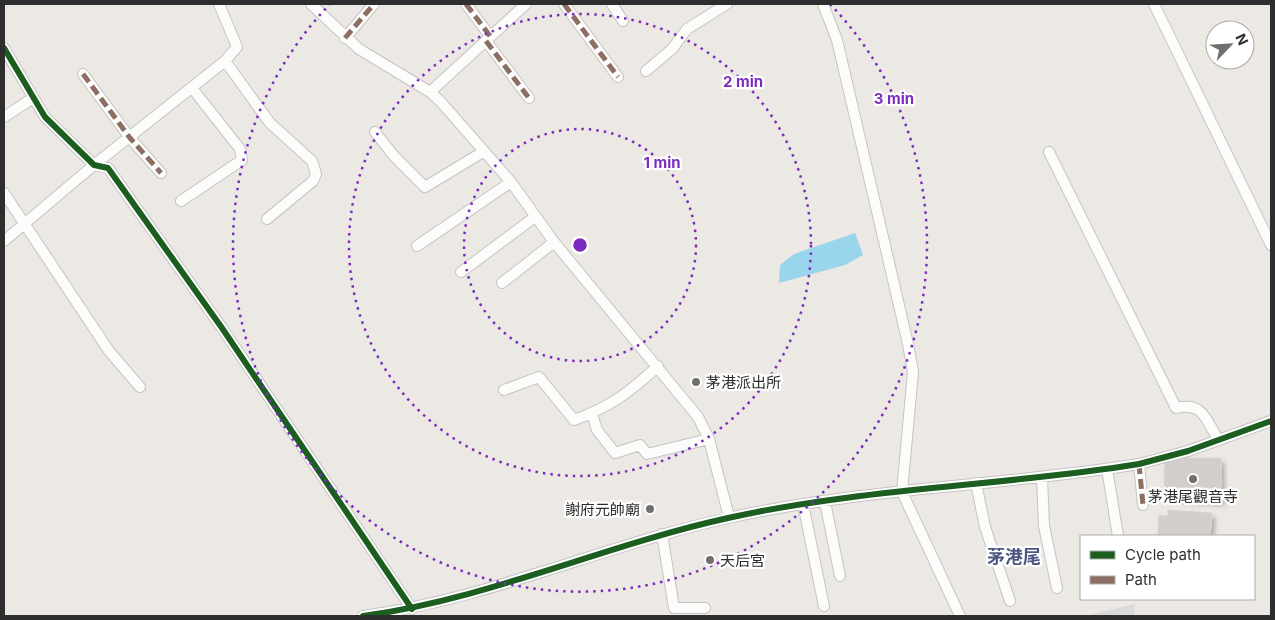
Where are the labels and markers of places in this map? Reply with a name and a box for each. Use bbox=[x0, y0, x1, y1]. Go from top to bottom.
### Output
centre of rings bbox=[571, 236, 589, 254]
place label: 茅港派出所 bbox=[706, 373, 781, 392]
marker: 茅港派出所 bbox=[690, 376, 702, 388]
marker: 茅港尾觀音寺 bbox=[1187, 473, 1199, 485]
place label: 茅港尾觀音寺 bbox=[1148, 487, 1238, 506]
place label: 謝府元帥廟 bbox=[565, 500, 640, 519]
marker: 謝府元帥廟 bbox=[644, 503, 656, 515]
place label: 天后宮 bbox=[720, 551, 765, 570]
marker: 天后宮 bbox=[704, 554, 716, 566]

